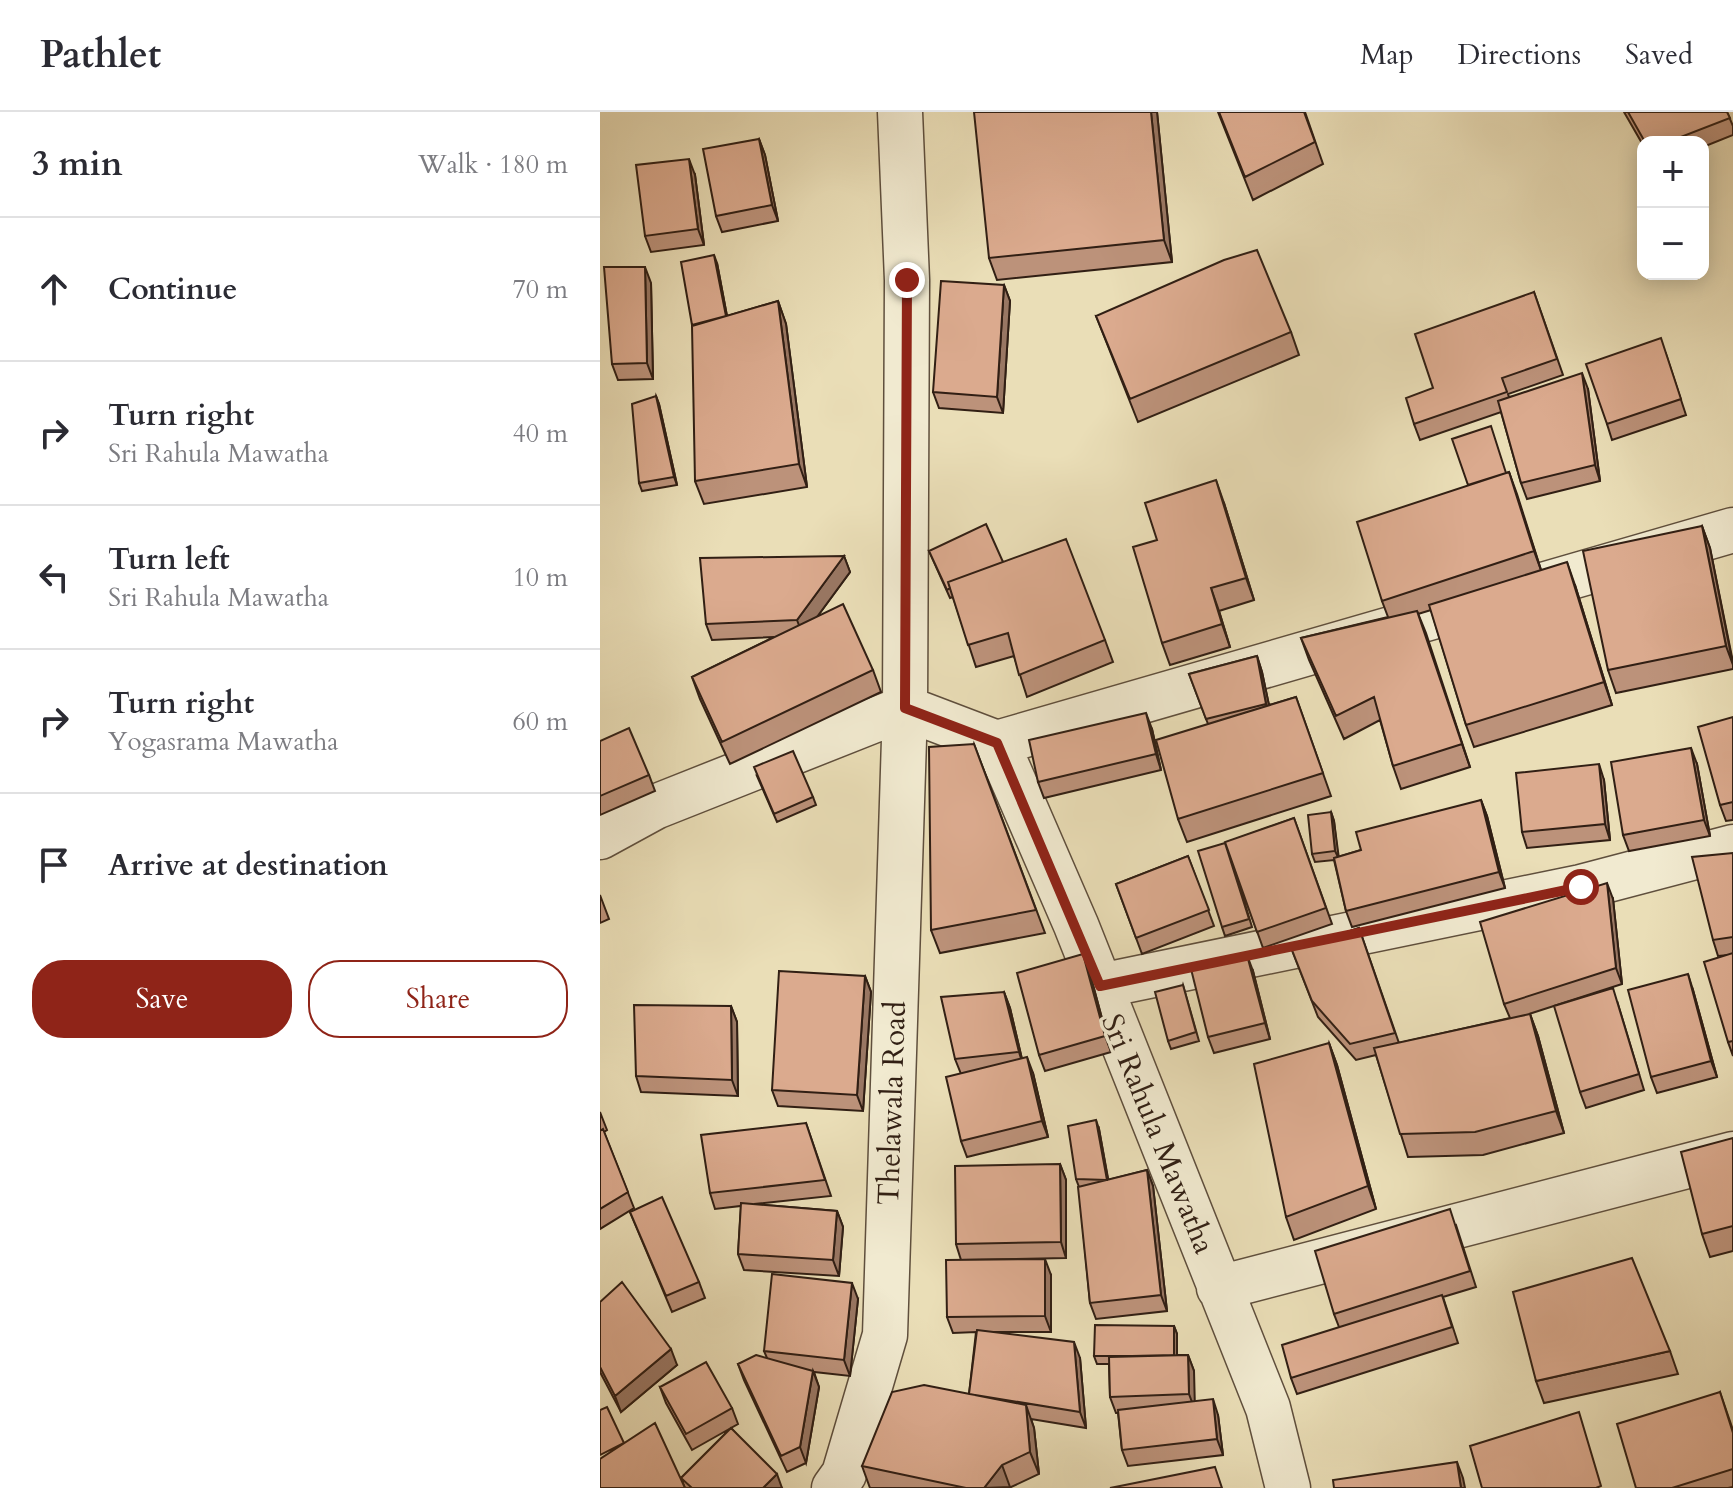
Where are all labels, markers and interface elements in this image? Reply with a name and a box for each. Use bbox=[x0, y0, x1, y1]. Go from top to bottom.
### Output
text: Pathlet bbox=[40, 29, 161, 81]
text: Map bbox=[1360, 36, 1414, 74]
text: Directions bbox=[1458, 36, 1581, 74]
text: Saved bbox=[1625, 36, 1693, 74]
map controls bbox=[1637, 136, 1709, 280]
button: + bbox=[1637, 136, 1709, 208]
text: 3 min bbox=[32, 141, 123, 187]
text: Walk · 180 m bbox=[418, 147, 568, 182]
button: − bbox=[1637, 208, 1709, 280]
route end bbox=[889, 262, 925, 298]
icon: ahead bbox=[32, 267, 76, 311]
text: Continue bbox=[108, 269, 237, 310]
text: 70 m bbox=[512, 272, 568, 307]
text: Turn right bbox=[108, 395, 254, 436]
icon: right bbox=[32, 411, 76, 455]
text: 40 m bbox=[512, 416, 568, 451]
text: Sri Rahula Mawatha bbox=[108, 436, 329, 471]
text: Turn left bbox=[108, 539, 230, 580]
icon: left bbox=[32, 555, 76, 599]
text: 10 m bbox=[512, 560, 568, 595]
text: Sri Rahula Mawatha bbox=[108, 580, 329, 615]
text: Turn right bbox=[108, 683, 254, 724]
icon: right bbox=[32, 699, 76, 743]
text: 60 m bbox=[512, 704, 568, 739]
text: Yogasrama Mawatha bbox=[108, 724, 338, 759]
icon: arrive bbox=[32, 843, 76, 887]
text: Arrive at destination bbox=[108, 845, 388, 886]
route start bbox=[1563, 869, 1599, 905]
button: Save bbox=[32, 960, 292, 1038]
button: Share bbox=[308, 960, 568, 1038]
street label: Thelawala Road bbox=[868, 1000, 916, 1206]
street label: Sri Rahula Mawatha bbox=[1091, 1008, 1225, 1260]

